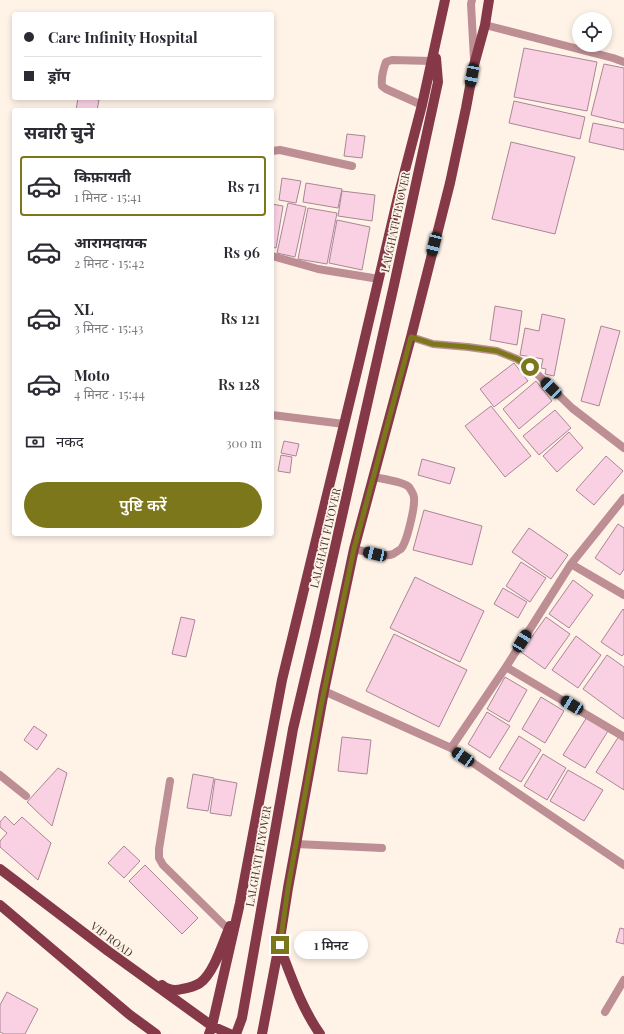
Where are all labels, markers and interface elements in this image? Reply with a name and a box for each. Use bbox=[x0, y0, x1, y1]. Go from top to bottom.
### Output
map controls bbox=[572, 12, 612, 52]
button: locate bbox=[572, 12, 612, 52]
text: Care Infinity Hospital bbox=[48, 27, 198, 47]
car bbox=[464, 62, 480, 88]
text: ड्रॉप bbox=[48, 65, 70, 85]
text: सवारी चुनें bbox=[24, 120, 94, 144]
text: किफ़ायती bbox=[74, 166, 131, 186]
icon: car bbox=[26, 168, 62, 204]
street label: LALGHATI FLYOVER bbox=[377, 170, 413, 274]
text: Rs 71 bbox=[227, 176, 260, 196]
text: 1 मिनट · 15:41 bbox=[74, 188, 142, 205]
car bbox=[425, 231, 443, 257]
text: आरामदायक bbox=[74, 232, 147, 252]
icon: car bbox=[26, 234, 62, 270]
text: Rs 96 bbox=[223, 242, 260, 262]
text: 2 मिनट · 15:42 bbox=[74, 254, 144, 271]
text: XL bbox=[74, 299, 94, 319]
icon: car bbox=[26, 300, 62, 336]
text: Rs 121 bbox=[220, 308, 260, 328]
text: 3 मिनट · 15:43 bbox=[74, 319, 143, 336]
route start bbox=[521, 358, 539, 376]
text: Moto bbox=[74, 365, 110, 385]
icon: car bbox=[26, 366, 62, 402]
text: Rs 128 bbox=[218, 374, 260, 394]
car bbox=[538, 375, 564, 401]
text: 4 मिनट · 15:44 bbox=[74, 385, 145, 402]
icon: cash bbox=[24, 431, 46, 453]
text: नकद bbox=[56, 431, 84, 451]
text: 300 m bbox=[226, 434, 262, 451]
button: पुष्टि करें bbox=[24, 482, 262, 528]
street label: LALGHATI FLYOVER bbox=[306, 486, 344, 590]
car bbox=[362, 545, 388, 563]
car bbox=[511, 628, 533, 654]
car bbox=[559, 694, 585, 716]
car bbox=[450, 745, 476, 769]
street label: LALGHATI FLYOVER bbox=[242, 803, 274, 908]
street label: VIP ROAD bbox=[87, 918, 136, 960]
callout: 1 मिनट bbox=[294, 931, 368, 959]
route end bbox=[271, 936, 289, 954]
text: 1 मिनट bbox=[314, 936, 348, 953]

